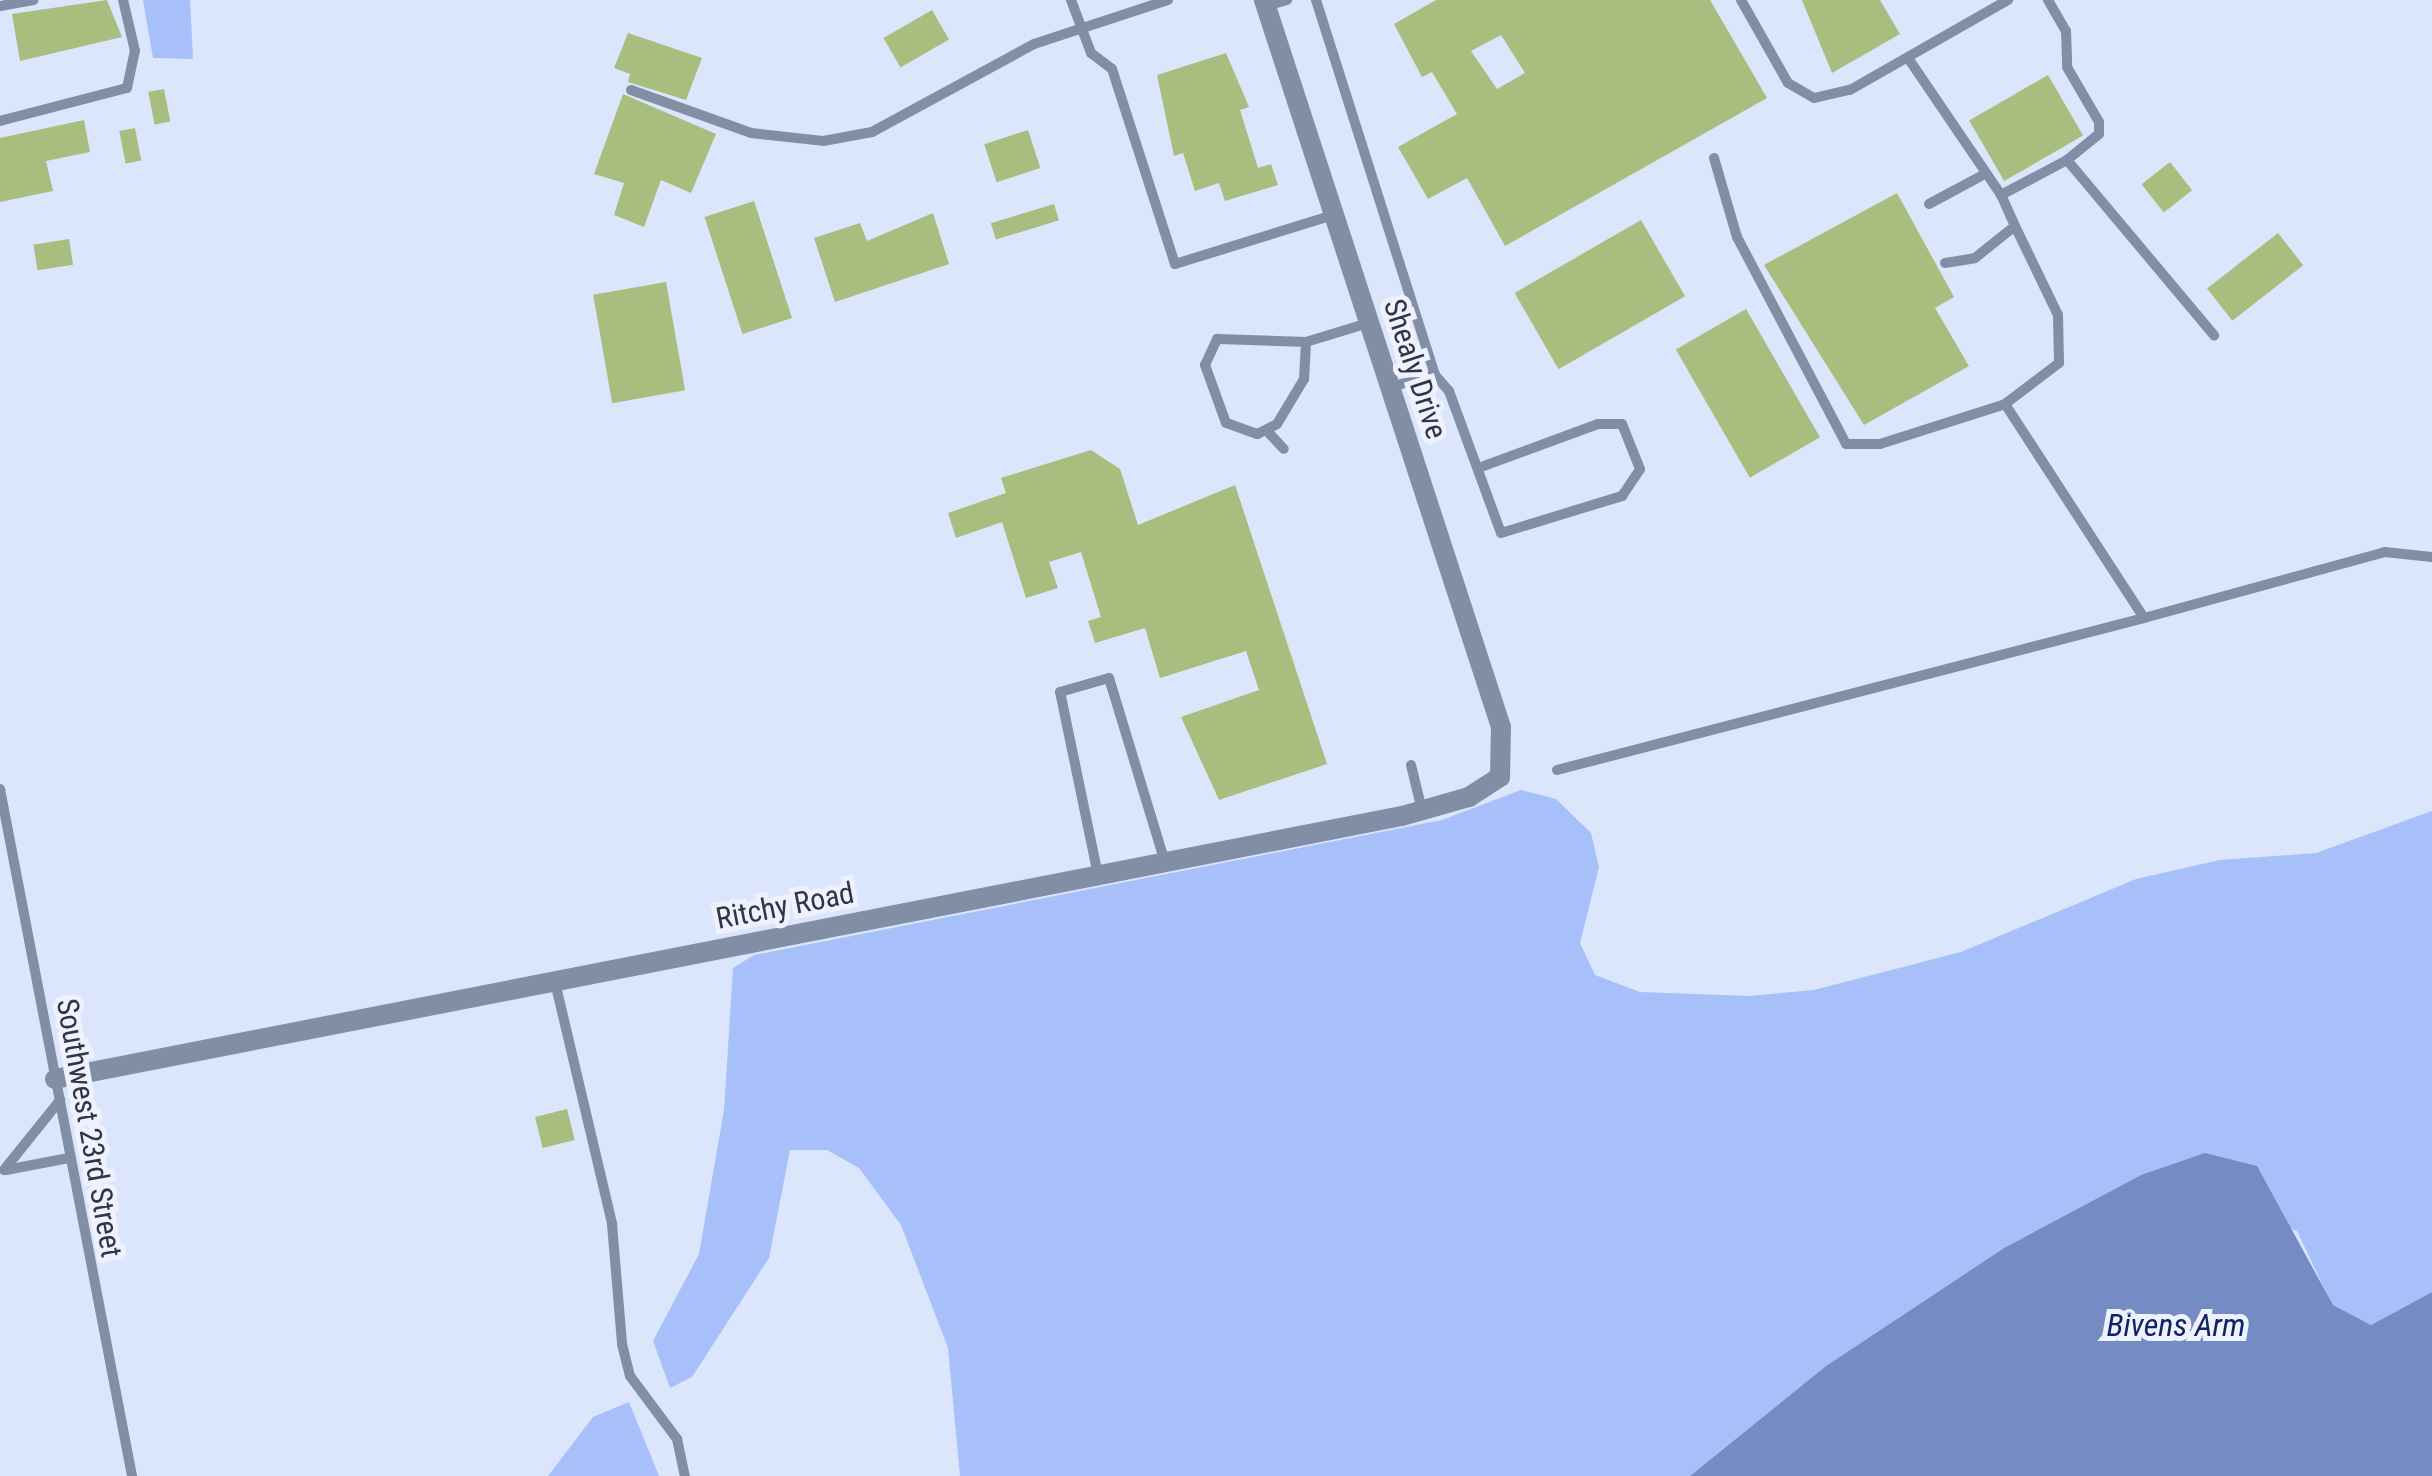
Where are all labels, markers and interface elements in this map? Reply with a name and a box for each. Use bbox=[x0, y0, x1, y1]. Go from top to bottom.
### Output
street label: Shealy Drive bbox=[1376, 295, 1454, 443]
street label: Ritchy Road bbox=[713, 875, 857, 937]
street label: Southwest 23rd Street bbox=[49, 996, 129, 1260]
water label: Bivens Arm bbox=[2107, 1306, 2245, 1344]

